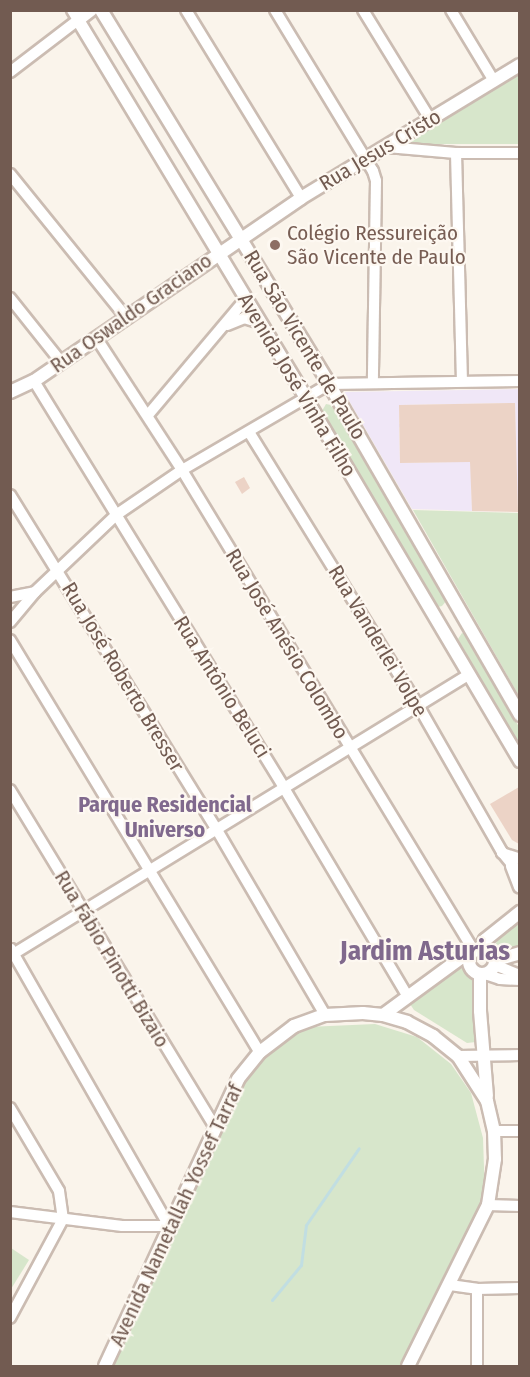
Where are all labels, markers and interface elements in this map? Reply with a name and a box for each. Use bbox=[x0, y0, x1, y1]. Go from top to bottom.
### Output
street label: Rua Jesus Cristo bbox=[315, 104, 445, 196]
place label: Colégio Ressureição São Vicente de Paulo bbox=[287, 220, 466, 270]
marker: Colégio Ressureição São Vicente de Paulo bbox=[268, 238, 282, 252]
street label: Rua São Vicente de Paulo bbox=[238, 246, 372, 444]
street label: Rua Oswaldo Graciano bbox=[45, 248, 217, 378]
street label: Avenida José Vinha Filho bbox=[232, 289, 362, 481]
street label: Rua José Anésio Colombo bbox=[220, 544, 354, 744]
street label: Rua Vanderlei Volpe bbox=[323, 561, 433, 721]
street label: Rua José Roberto Bresser bbox=[56, 578, 190, 776]
street label: Rua Antônio Beluci bbox=[168, 611, 276, 763]
district label: Parque Residencial Universo bbox=[78, 791, 252, 842]
street label: Rua Fábio Pinotti Bizaio bbox=[49, 866, 175, 1052]
district label: Jardim Asturias bbox=[340, 936, 510, 968]
street label: Avenida Nametallah Yossef Tarraf bbox=[104, 1080, 248, 1350]

